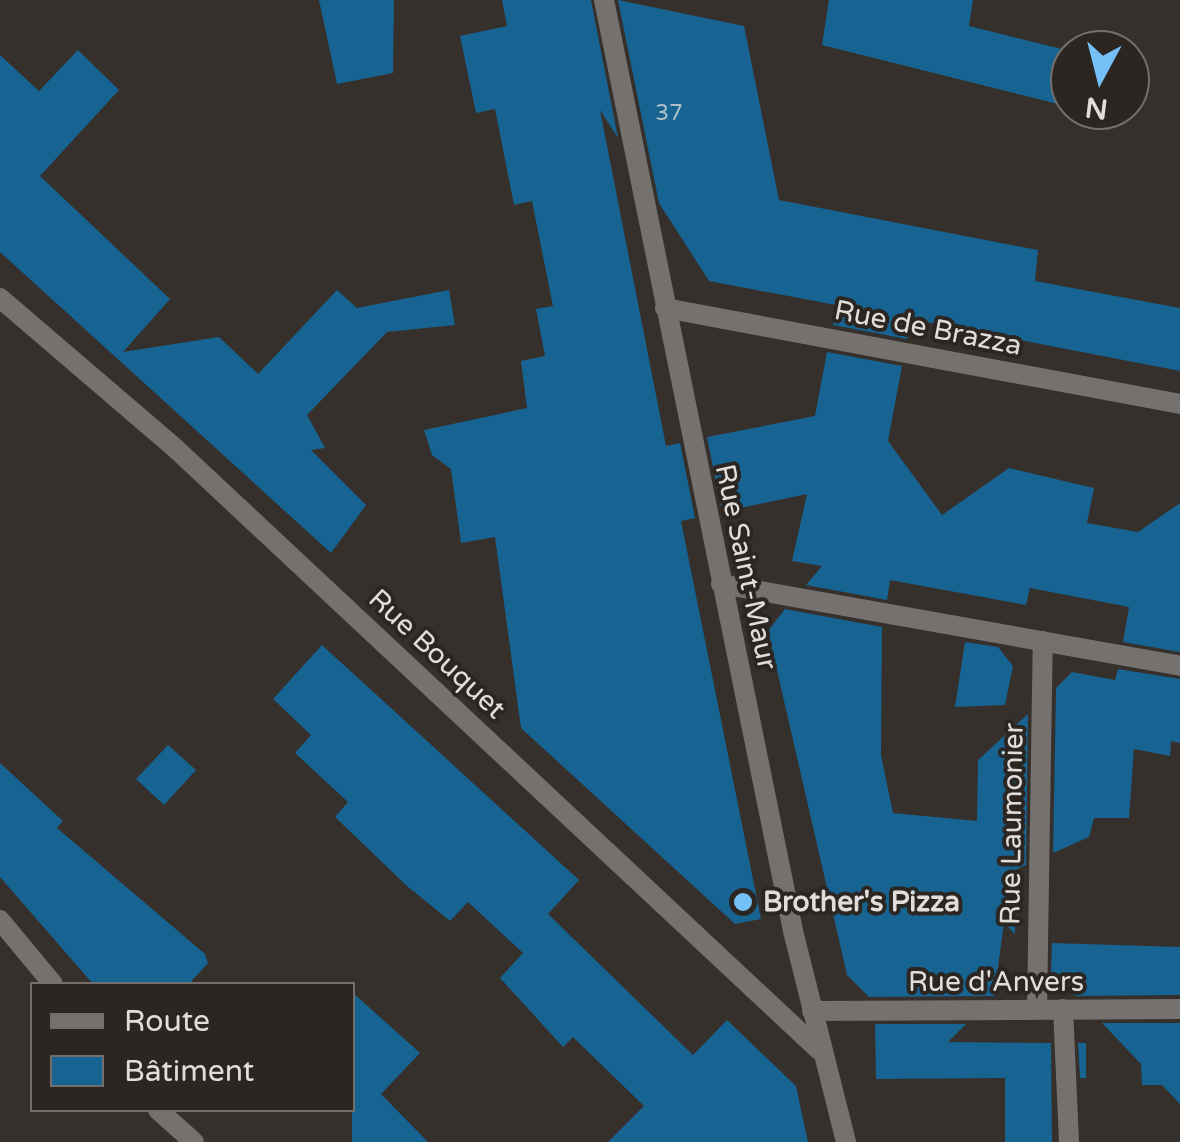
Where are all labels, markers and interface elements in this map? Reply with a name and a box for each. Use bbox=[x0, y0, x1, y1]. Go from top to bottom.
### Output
north arrow bbox=[1050, 30, 1150, 130]
text: N bbox=[1083, 90, 1110, 126]
house number: 37 bbox=[655, 101, 683, 127]
street label: Rue de Brazza bbox=[831, 293, 1025, 363]
street label: Rue Saint-Maur bbox=[708, 461, 784, 673]
street label: Rue Bouquet bbox=[362, 582, 512, 726]
street label: Rue Laumonier bbox=[993, 723, 1031, 925]
place label: Brother's Pizza bbox=[763, 885, 960, 919]
marker: Brother's Pizza bbox=[732, 891, 754, 913]
street label: Rue d'Anvers bbox=[908, 965, 1084, 999]
legend bbox=[30, 982, 355, 1112]
text: Route bbox=[124, 1003, 210, 1040]
text: Bâtiment bbox=[124, 1053, 254, 1090]

